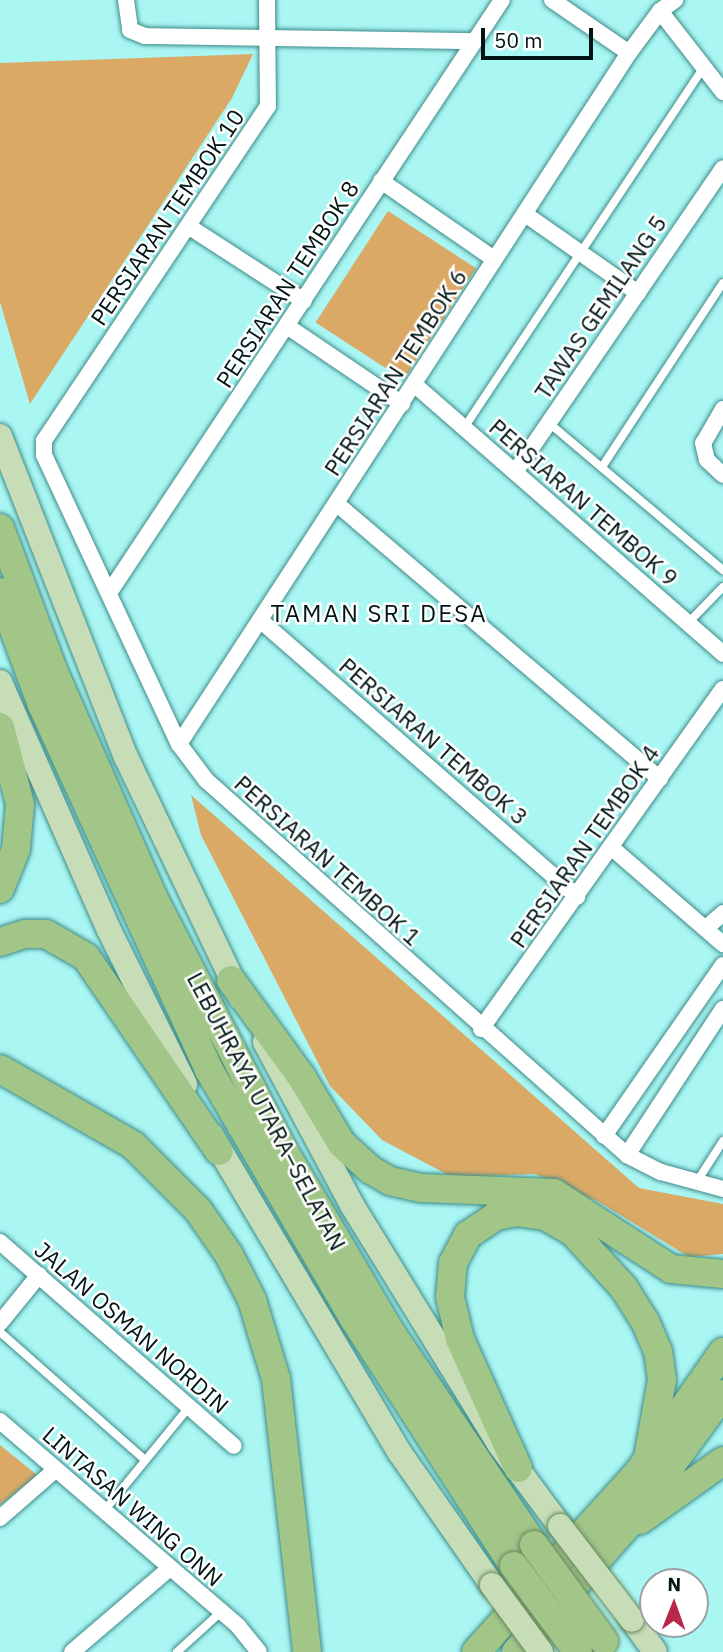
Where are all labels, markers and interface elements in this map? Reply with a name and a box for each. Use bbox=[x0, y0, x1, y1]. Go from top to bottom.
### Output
scale bar bbox=[485, 14, 597, 58]
text: 50 m bbox=[494, 26, 543, 54]
street label: PERSIARAN TEMBOK 10 bbox=[84, 104, 250, 330]
street label: PERSIARAN TEMBOK 8 bbox=[210, 175, 364, 393]
street label: TAWAS GEMILANG 5 bbox=[528, 210, 672, 404]
street label: PERSIARAN TEMBOK 6 bbox=[318, 263, 472, 481]
street label: PERSIARAN TEMBOK 9 bbox=[484, 413, 684, 591]
district label: TAMAN SRI DESA bbox=[272, 600, 486, 628]
street label: PERSIARAN TEMBOK 3 bbox=[334, 652, 534, 830]
street label: PERSIARAN TEMBOK 4 bbox=[504, 739, 664, 953]
street label: PERSIARAN TEMBOK 1 bbox=[229, 769, 427, 951]
street label: LEBUHRAYA UTARA–SELATAN bbox=[182, 967, 352, 1255]
street label: JALAN OSMAN NORDIN bbox=[29, 1235, 235, 1419]
street label: LINTASAN WING ONN bbox=[37, 1420, 229, 1592]
north arrow bbox=[639, 1568, 709, 1638]
text: N bbox=[667, 1572, 681, 1596]

